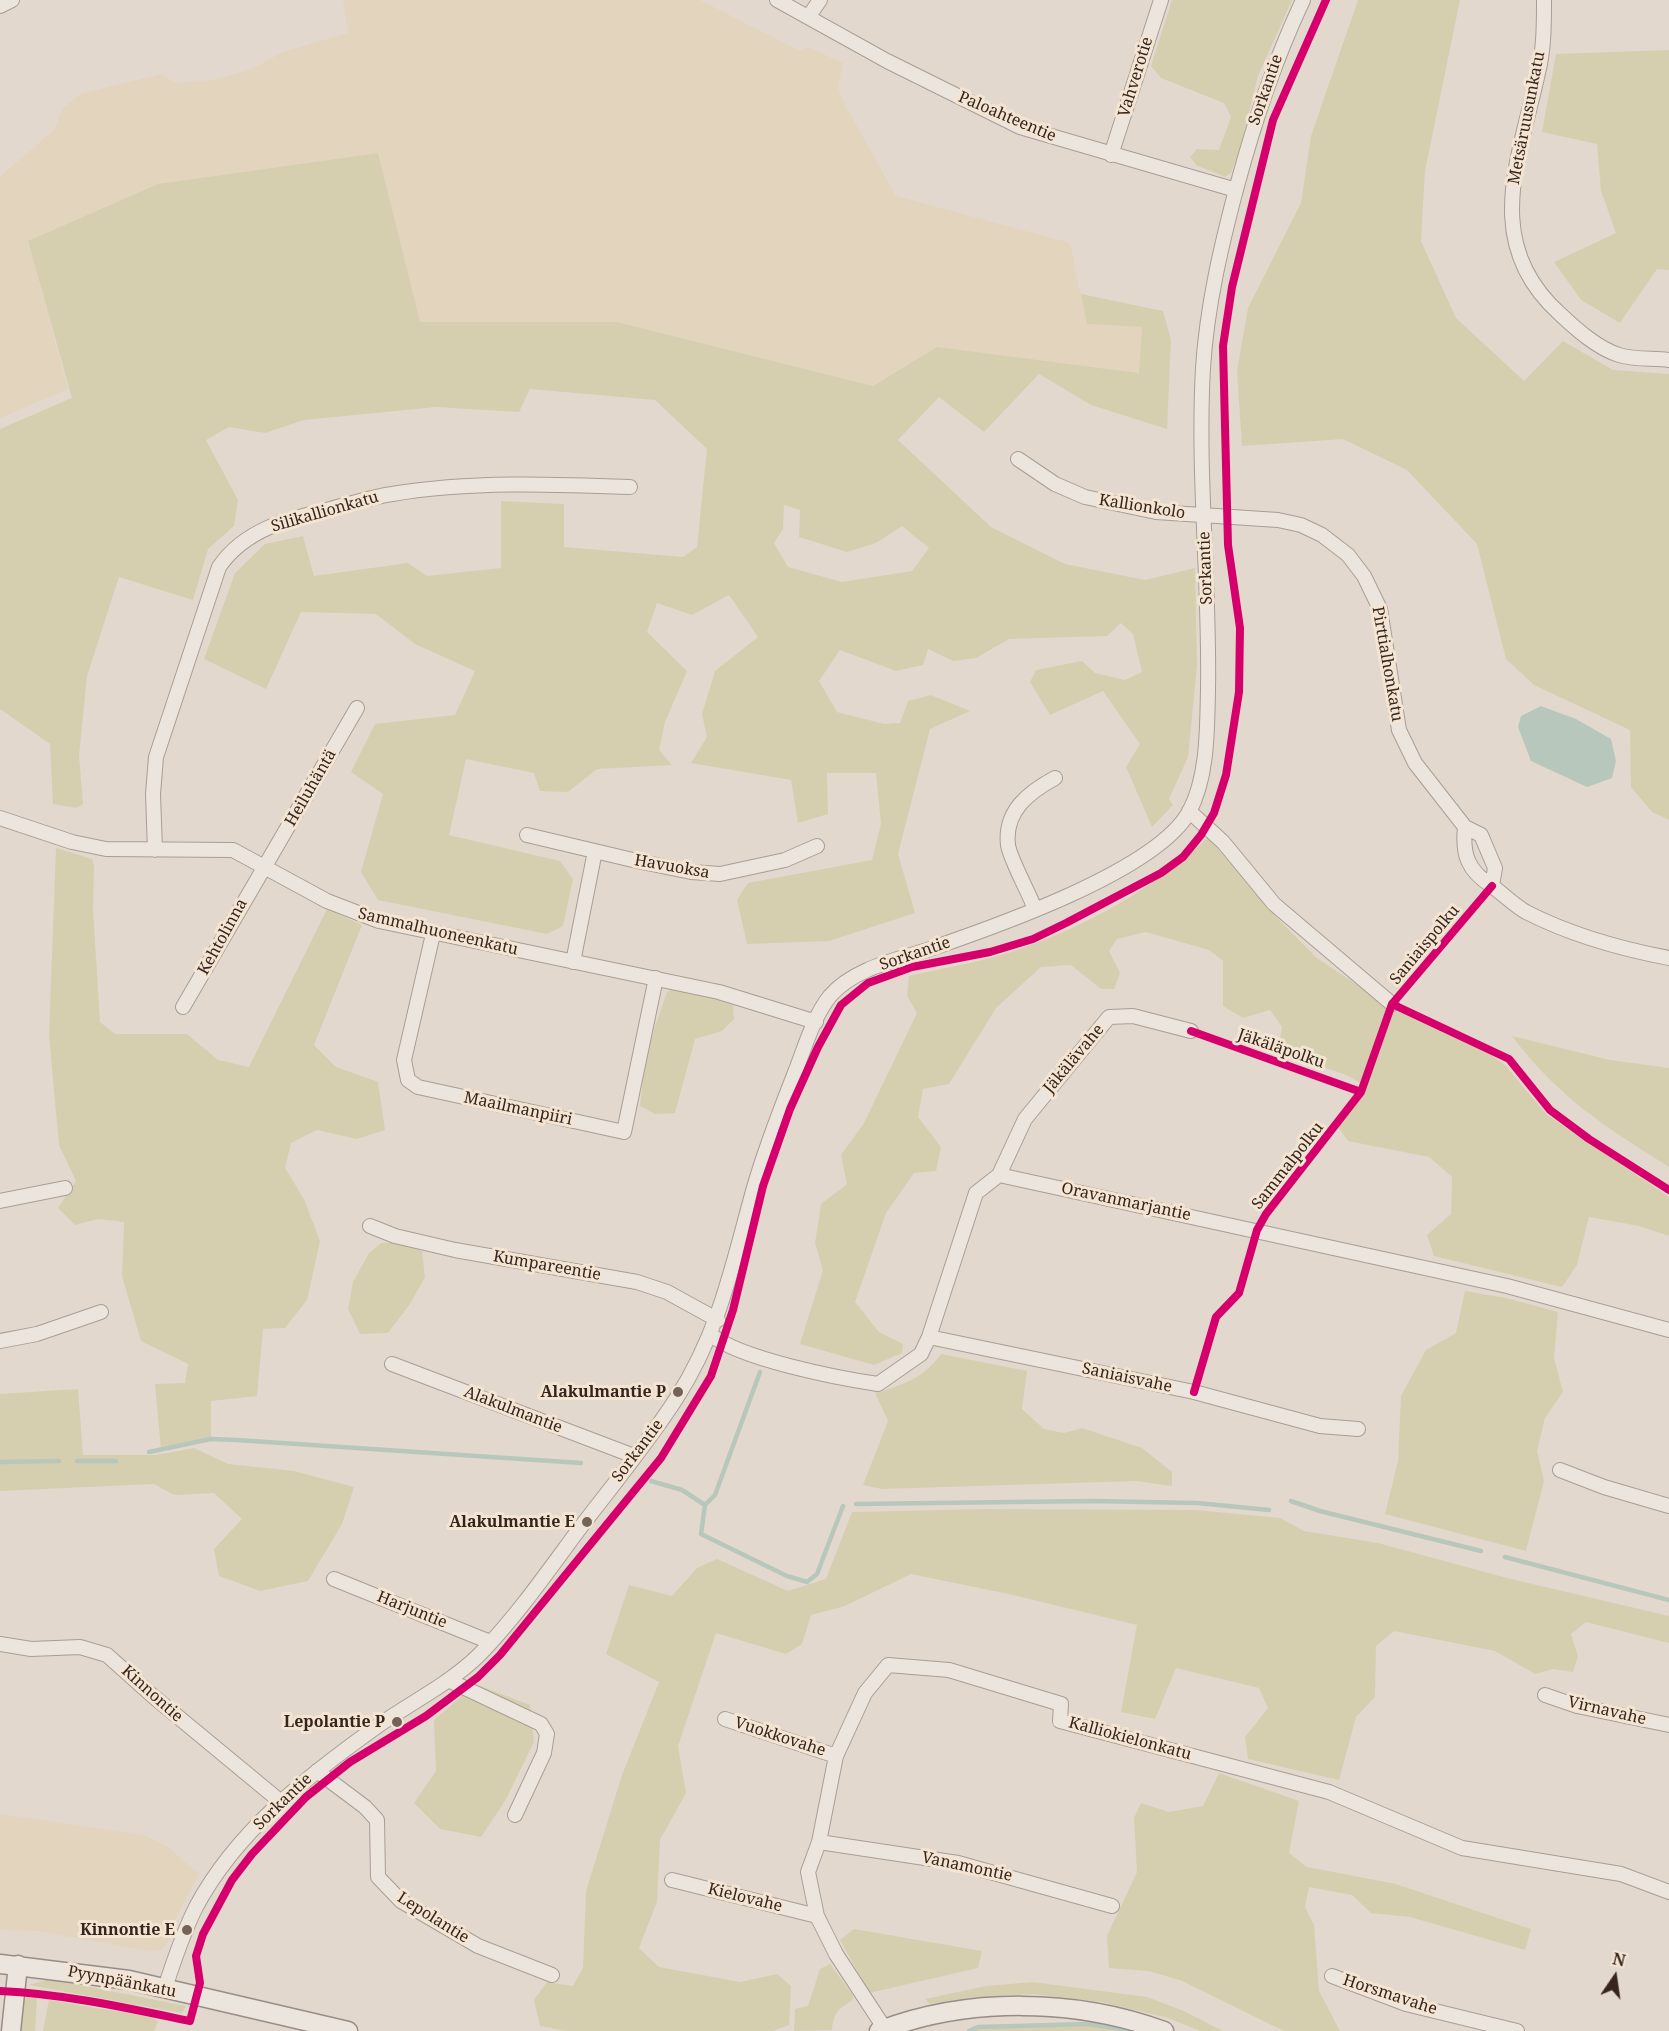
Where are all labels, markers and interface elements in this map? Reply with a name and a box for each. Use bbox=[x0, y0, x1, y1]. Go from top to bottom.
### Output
street label: Vahverotie bbox=[1115, 35, 1157, 119]
street label: Metsäruusunkatu bbox=[1505, 50, 1549, 186]
street label: Sorkantie bbox=[1245, 52, 1287, 128]
street label: Paloahteentie bbox=[955, 88, 1059, 146]
street label: Silikallionkatu bbox=[269, 487, 381, 537]
street label: Kallionkolo bbox=[1097, 491, 1187, 523]
street label: Sorkantie bbox=[1195, 531, 1217, 605]
street label: Pirttialhonkatu bbox=[1367, 605, 1407, 723]
street label: Heiluhäntä bbox=[281, 746, 341, 830]
street label: Havuoksa bbox=[633, 851, 711, 883]
street label: Kehtolinna bbox=[194, 896, 252, 978]
street label: Saniaispolku bbox=[1386, 901, 1464, 989]
street label: Sammalhuoneenkatu bbox=[356, 904, 520, 960]
street label: Sorkantie bbox=[877, 933, 953, 975]
street label: Jäkälävahe bbox=[1040, 1021, 1108, 1097]
street label: Jäkäläpolku bbox=[1235, 1025, 1327, 1073]
street label: Maailmanpiiri bbox=[462, 1088, 574, 1130]
street label: Sammalpolku bbox=[1248, 1119, 1328, 1213]
street label: Oravanmarjantie bbox=[1060, 1179, 1192, 1225]
street label: Kumpareentie bbox=[492, 1247, 602, 1285]
street label: Saniaisvahe bbox=[1080, 1359, 1174, 1397]
street label: Alakulmantie bbox=[461, 1382, 565, 1438]
place label: Alakulmantie P bbox=[541, 1382, 666, 1402]
marker: Alakulmantie P bbox=[671, 1385, 685, 1399]
street label: Sorkantie bbox=[608, 1416, 668, 1486]
place label: Alakulmantie E bbox=[449, 1512, 575, 1532]
marker: Alakulmantie E bbox=[580, 1515, 594, 1529]
street label: Harjuntie bbox=[374, 1587, 450, 1633]
street label: Kinnontie bbox=[117, 1661, 187, 1727]
street label: Virnavahe bbox=[1566, 1693, 1648, 1729]
place label: Lepolantie P bbox=[284, 1712, 385, 1732]
street label: Vuokkovahe bbox=[732, 1713, 828, 1761]
street label: Kalliokielonkatu bbox=[1067, 1713, 1193, 1765]
marker: Lepolantie P bbox=[390, 1715, 404, 1729]
street label: Sorkantie bbox=[250, 1770, 316, 1834]
street label: Vanamontie bbox=[920, 1848, 1014, 1886]
street label: Kielovahe bbox=[706, 1879, 784, 1917]
street label: Lepolantie bbox=[393, 1888, 473, 1948]
place label: Kinnontie E bbox=[80, 1920, 175, 1940]
marker: Kinnontie E bbox=[180, 1923, 194, 1937]
north arrow bbox=[1585, 1947, 1645, 2007]
text: N bbox=[1610, 1947, 1628, 1972]
street label: Pyynpäänkatu bbox=[66, 1962, 178, 2002]
street label: Horsmavahe bbox=[1341, 1971, 1439, 2019]

